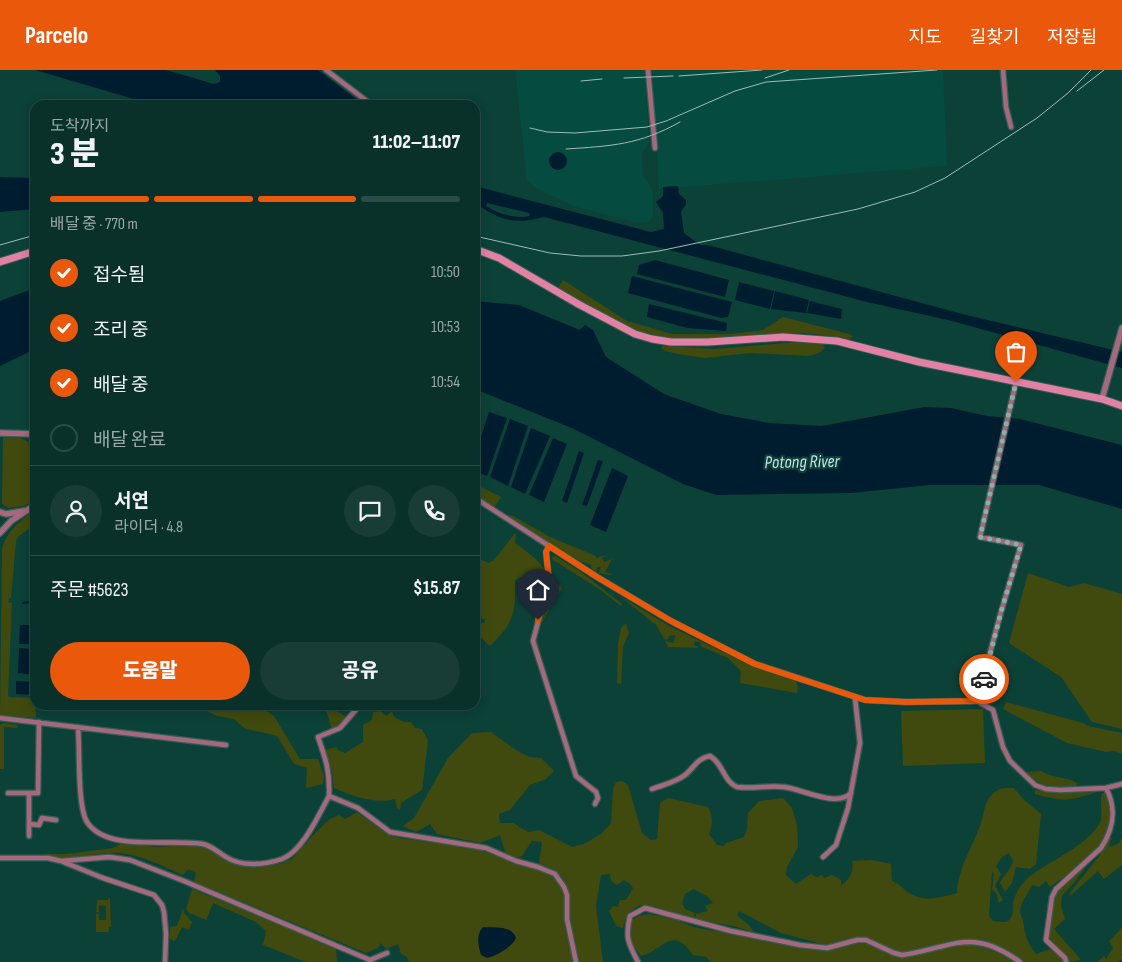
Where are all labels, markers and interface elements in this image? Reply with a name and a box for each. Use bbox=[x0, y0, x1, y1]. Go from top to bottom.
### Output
text: Parcelo bbox=[25, 21, 88, 50]
text: 지도 bbox=[909, 27, 942, 48]
text: 길찾기 bbox=[970, 27, 1019, 48]
text: 저장됨 bbox=[1047, 27, 1097, 48]
text: 도착까지 bbox=[50, 117, 109, 136]
text: 11:02–11:07 bbox=[373, 131, 460, 154]
text: 3 분 bbox=[50, 135, 99, 174]
text: 배달 중 · 770 m bbox=[50, 215, 138, 234]
icon: check bbox=[50, 259, 78, 287]
text: 10:50 bbox=[431, 263, 460, 282]
text: 접수됨 bbox=[93, 264, 145, 287]
icon: check bbox=[50, 314, 78, 342]
text: 10:53 bbox=[431, 318, 460, 337]
text: 조리 중 bbox=[93, 319, 148, 342]
pin bbox=[995, 331, 1037, 382]
icon: bag bbox=[1002, 338, 1030, 366]
icon: check bbox=[50, 369, 78, 397]
text: 10:54 bbox=[431, 373, 460, 392]
text: 배달 중 bbox=[93, 374, 148, 397]
text: 배달 완료 bbox=[93, 429, 166, 452]
water label: Potong River bbox=[764, 451, 841, 473]
button: person bbox=[50, 485, 102, 537]
button: chat bbox=[344, 485, 396, 537]
button: phone bbox=[408, 485, 460, 537]
text: 서연 bbox=[114, 490, 149, 513]
text: 라이더 · 4.8 bbox=[114, 518, 183, 537]
pin bbox=[517, 569, 559, 620]
icon: home bbox=[524, 576, 552, 604]
text: $15.87 bbox=[413, 577, 460, 600]
text: 주문 #5623 bbox=[50, 579, 129, 602]
button: 도움말 bbox=[50, 642, 250, 700]
button: 공유 bbox=[260, 642, 460, 700]
courier bbox=[959, 654, 1009, 704]
icon: car bbox=[970, 665, 998, 693]

